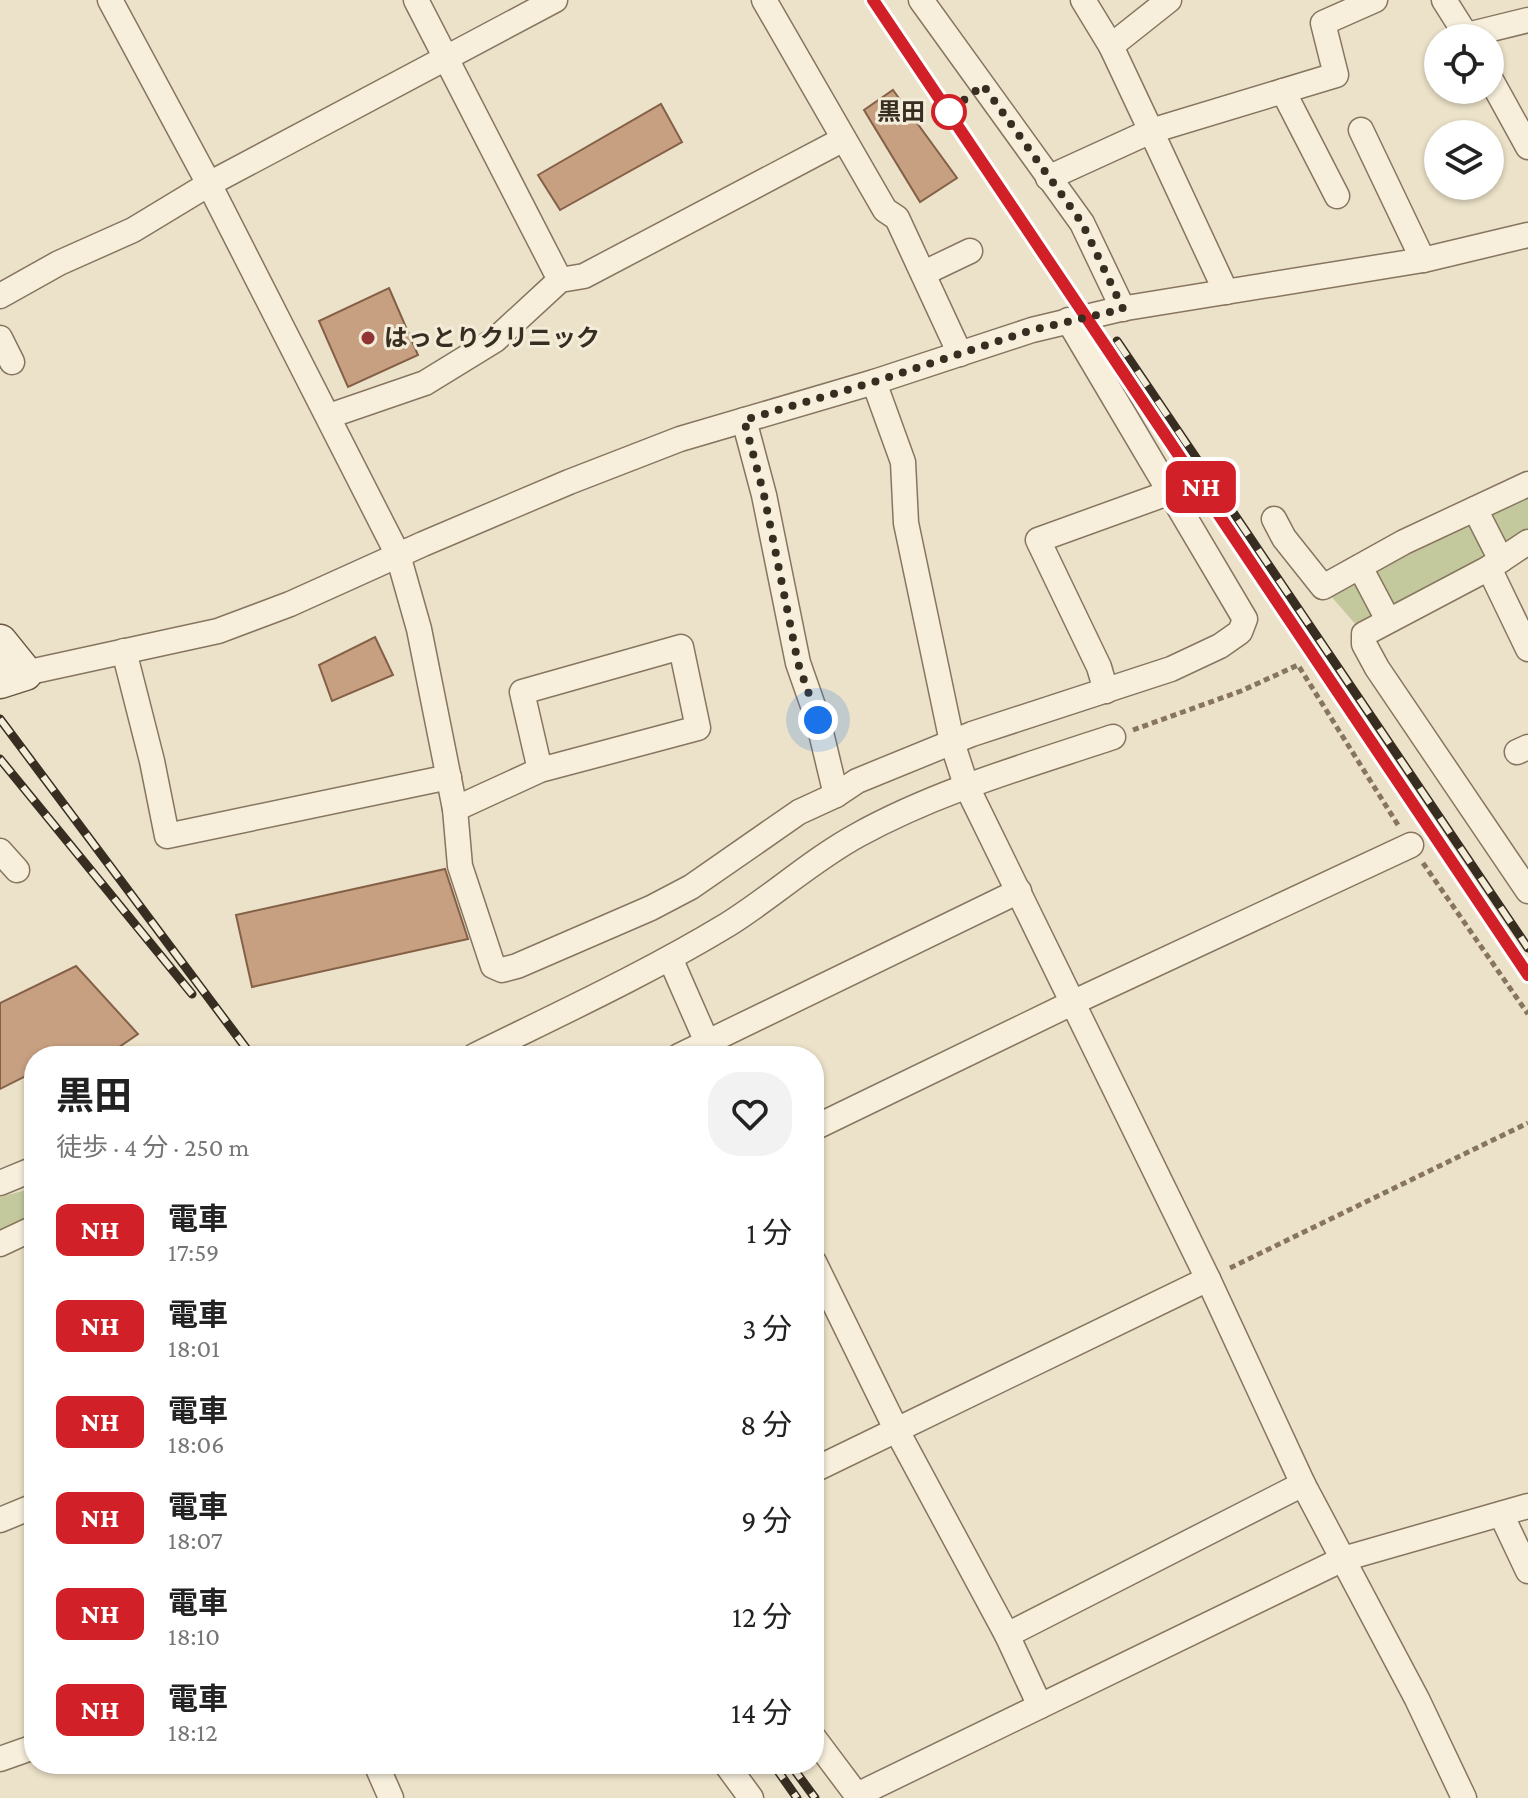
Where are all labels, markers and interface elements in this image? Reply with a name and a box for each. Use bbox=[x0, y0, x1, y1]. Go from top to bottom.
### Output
map controls bbox=[1424, 24, 1504, 200]
button: locate bbox=[1424, 24, 1504, 104]
marker: 黒田 bbox=[932, 95, 966, 129]
place label: 黒田 bbox=[877, 98, 925, 125]
button: layers bbox=[1424, 120, 1504, 200]
place label: はっとりクリニック bbox=[384, 324, 600, 351]
marker: はっとりクリニック bbox=[359, 329, 377, 347]
line badge: NH bbox=[1165, 461, 1237, 513]
text: NH bbox=[1182, 471, 1220, 502]
your location bbox=[798, 700, 838, 740]
button: heart bbox=[708, 1072, 792, 1156]
text: 黒田 bbox=[56, 1075, 132, 1117]
text: 徒歩 · 4 分 · 250 m bbox=[56, 1133, 249, 1162]
text: 電車 bbox=[168, 1202, 228, 1235]
text: NH bbox=[81, 1214, 119, 1245]
text: 1 分 bbox=[746, 1216, 792, 1249]
text: 17:59 bbox=[168, 1238, 219, 1267]
text: 電車 bbox=[168, 1298, 228, 1331]
text: NH bbox=[81, 1310, 119, 1341]
text: 3 分 bbox=[742, 1312, 792, 1345]
text: 18:01 bbox=[168, 1334, 220, 1363]
text: 電車 bbox=[168, 1394, 228, 1427]
text: NH bbox=[81, 1406, 119, 1437]
text: 8 分 bbox=[740, 1408, 792, 1441]
text: 18:06 bbox=[168, 1430, 224, 1459]
text: 電車 bbox=[168, 1490, 228, 1523]
text: NH bbox=[81, 1502, 119, 1533]
text: 9 分 bbox=[741, 1504, 792, 1537]
text: 18:07 bbox=[168, 1526, 223, 1555]
text: 電車 bbox=[168, 1586, 228, 1619]
text: NH bbox=[81, 1598, 119, 1629]
text: 12 分 bbox=[732, 1600, 792, 1633]
text: 18:10 bbox=[168, 1622, 220, 1651]
text: 電車 bbox=[168, 1682, 228, 1715]
text: NH bbox=[81, 1694, 119, 1725]
text: 14 分 bbox=[731, 1696, 792, 1729]
text: 18:12 bbox=[168, 1718, 218, 1747]

